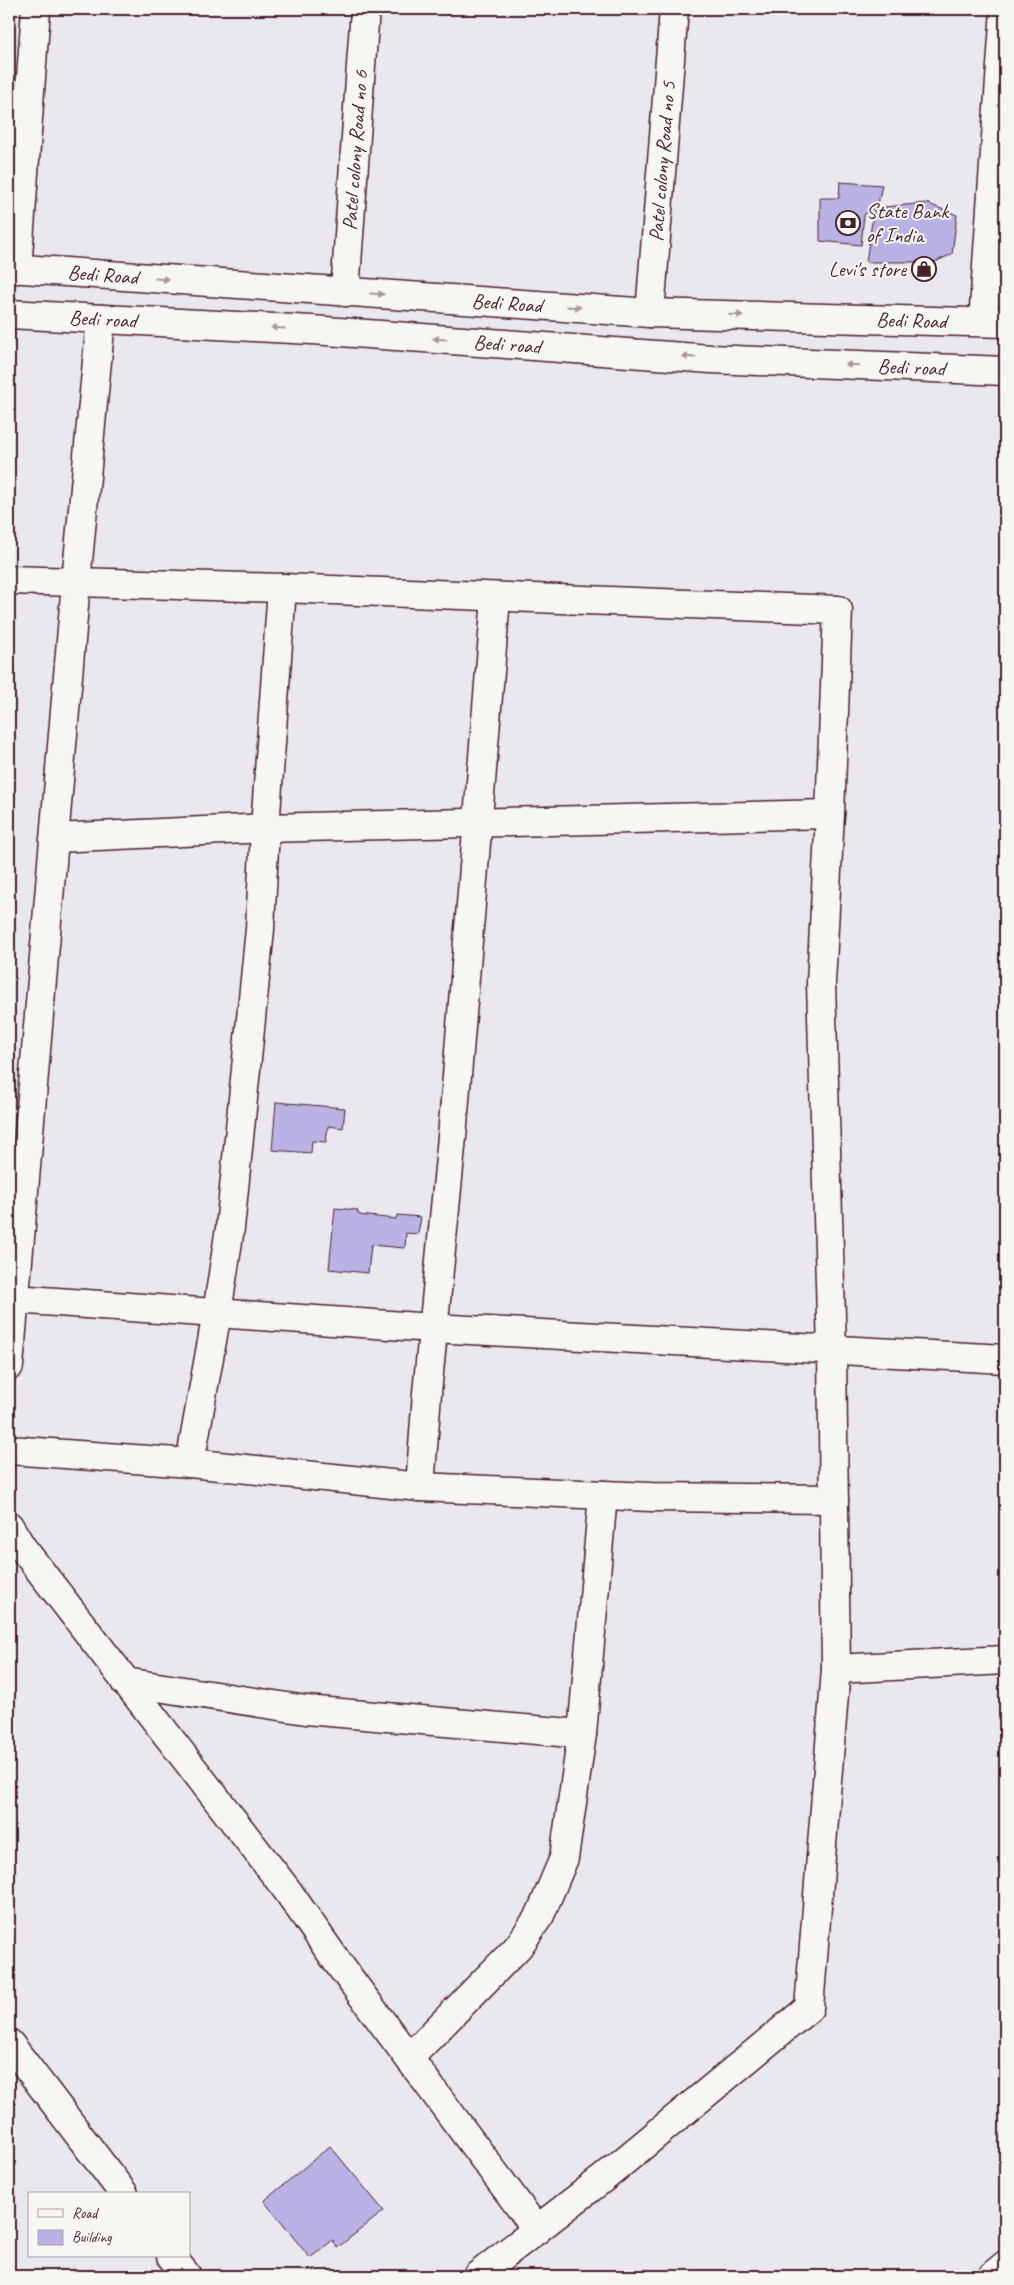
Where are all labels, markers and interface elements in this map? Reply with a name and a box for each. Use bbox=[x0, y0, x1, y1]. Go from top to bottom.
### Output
street label: Patel colony Road no 6 bbox=[336, 69, 374, 231]
street label: Patel colony Road no 5 bbox=[643, 79, 681, 242]
place label: State Bank of India bbox=[866, 198, 950, 248]
bank icon: State Bank of India bbox=[835, 210, 861, 236]
place label: Levi's store bbox=[829, 256, 907, 282]
shop icon: Levi's store bbox=[911, 256, 937, 282]
street label: Bedi Road bbox=[67, 259, 143, 290]
one-way arrow bbox=[154, 275, 170, 283]
street label: Bedi Road bbox=[471, 288, 547, 319]
one-way arrow bbox=[369, 290, 385, 298]
street label: Bedi road bbox=[68, 304, 140, 334]
one-way arrow bbox=[566, 304, 582, 312]
street label: Bedi Road bbox=[876, 306, 951, 334]
one-way arrow bbox=[728, 311, 744, 319]
one-way arrow bbox=[270, 324, 286, 332]
street label: Bedi road bbox=[472, 329, 544, 360]
one-way arrow bbox=[432, 335, 448, 343]
one-way arrow bbox=[681, 353, 697, 361]
street label: Bedi road bbox=[877, 353, 948, 382]
one-way arrow bbox=[843, 360, 859, 368]
legend bbox=[28, 2192, 190, 2258]
text: Road bbox=[72, 2204, 99, 2223]
text: Building bbox=[72, 2228, 112, 2247]

